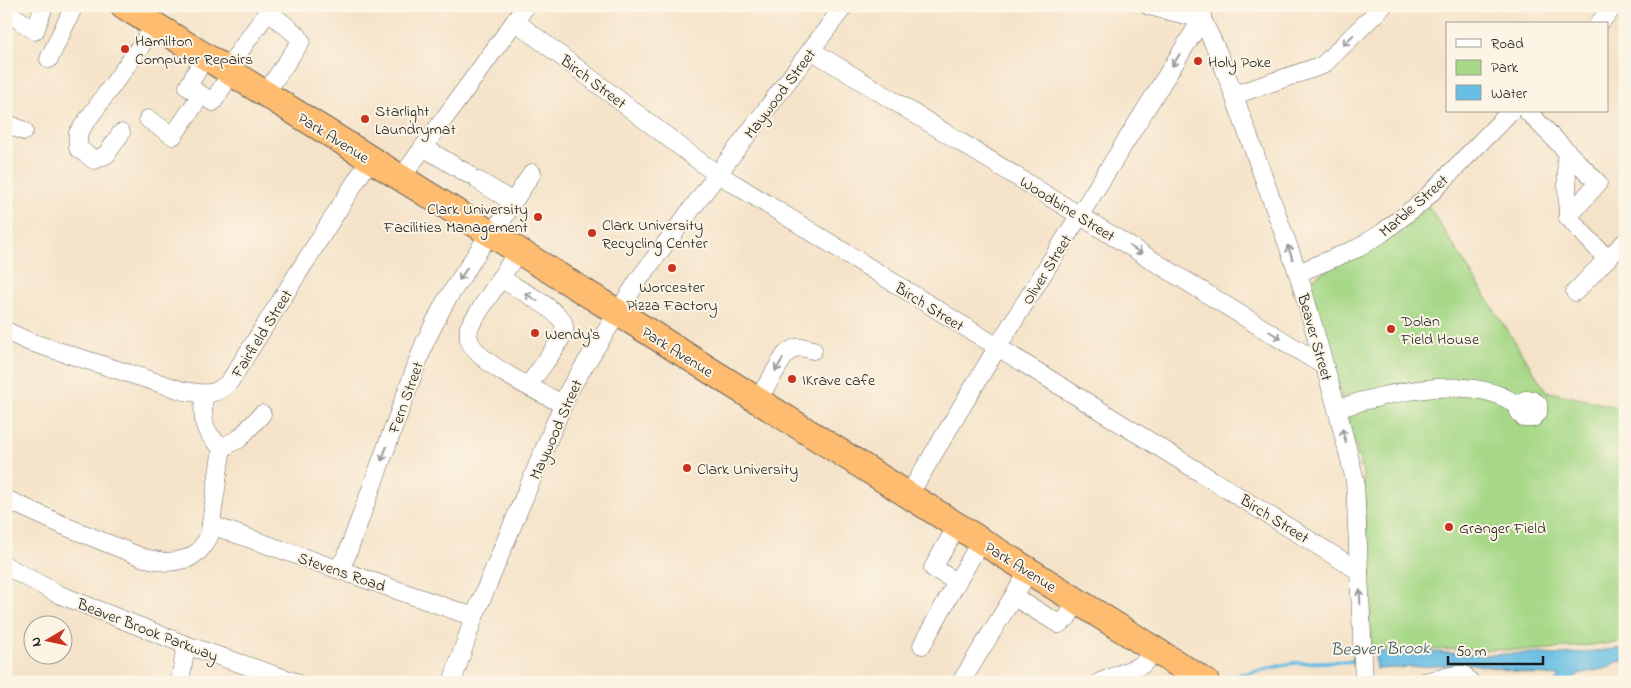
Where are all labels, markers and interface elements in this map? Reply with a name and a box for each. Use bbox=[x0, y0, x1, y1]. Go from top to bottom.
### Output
legend bbox=[1446, 22, 1608, 112]
place label: Hamilton Computer Repairs bbox=[135, 30, 253, 72]
text: Road bbox=[1491, 33, 1524, 55]
one-way arrow bbox=[1342, 34, 1355, 46]
marker: Hamilton Computer Repairs bbox=[119, 43, 131, 55]
street label: Maywood Street bbox=[739, 44, 823, 144]
street label: Birch Street bbox=[554, 49, 632, 116]
place label: Holy Poke bbox=[1208, 51, 1272, 75]
one-way arrow bbox=[1170, 52, 1180, 66]
marker: Holy Poke bbox=[1192, 55, 1204, 67]
text: Park bbox=[1491, 57, 1519, 79]
text: Water bbox=[1491, 83, 1527, 105]
place label: Starlight Laundrymat bbox=[375, 100, 456, 142]
street label: Park Avenue bbox=[292, 107, 374, 171]
marker: Starlight Laundrymat bbox=[359, 113, 371, 125]
street label: Marble Street bbox=[1374, 169, 1455, 244]
street label: Woodbine Street bbox=[1014, 171, 1120, 249]
place label: Clark University Facilities Management bbox=[383, 198, 529, 240]
marker: Clark University Facilities Management bbox=[532, 211, 544, 223]
place label: Clark University Recycling Center bbox=[602, 214, 708, 256]
marker: Clark University Recycling Center bbox=[586, 227, 598, 239]
street label: Oliver Street bbox=[1017, 230, 1079, 310]
one-way arrow bbox=[1129, 245, 1143, 255]
one-way arrow bbox=[1285, 245, 1294, 260]
marker: Worcester Pizza Factory bbox=[666, 262, 678, 274]
one-way arrow bbox=[458, 267, 468, 281]
place label: Worcester Pizza Factory bbox=[627, 276, 718, 318]
street label: Birch Street bbox=[889, 276, 969, 339]
street label: Fairfield Street bbox=[225, 285, 300, 384]
street label: Beaver Street bbox=[1290, 290, 1338, 385]
one-way arrow bbox=[524, 291, 538, 301]
place label: Dolan Field House bbox=[1400, 310, 1480, 352]
street label: Park Avenue bbox=[636, 321, 718, 385]
place label: Wendy's bbox=[545, 323, 600, 347]
marker: Dolan Field House bbox=[1385, 323, 1397, 335]
marker: Wendy's bbox=[529, 327, 541, 339]
one-way arrow bbox=[1267, 330, 1281, 340]
one-way arrow bbox=[774, 357, 784, 371]
street label: Fern Street bbox=[382, 358, 431, 438]
place label: IKrave cafe bbox=[802, 369, 876, 393]
marker: IKrave cafe bbox=[786, 373, 798, 385]
street label: Maywood Street bbox=[524, 375, 590, 484]
one-way arrow bbox=[1339, 428, 1348, 444]
one-way arrow bbox=[379, 446, 388, 461]
place label: Clark University bbox=[697, 458, 798, 482]
marker: Clark University bbox=[681, 462, 693, 474]
street label: Birch Street bbox=[1234, 488, 1314, 551]
place label: Granger Field bbox=[1459, 517, 1546, 541]
marker: Granger Field bbox=[1443, 521, 1455, 533]
street label: Park Avenue bbox=[979, 536, 1061, 600]
street label: Stevens Road bbox=[294, 547, 389, 599]
one-way arrow bbox=[1355, 589, 1365, 606]
street label: Beaver Brook Parkway bbox=[72, 593, 221, 669]
north arrow bbox=[22, 616, 72, 666]
scale bar bbox=[1448, 633, 1544, 665]
text: N bbox=[26, 635, 48, 648]
water label: Beaver Brook bbox=[1330, 636, 1431, 664]
text: 50 m bbox=[1456, 641, 1487, 663]

